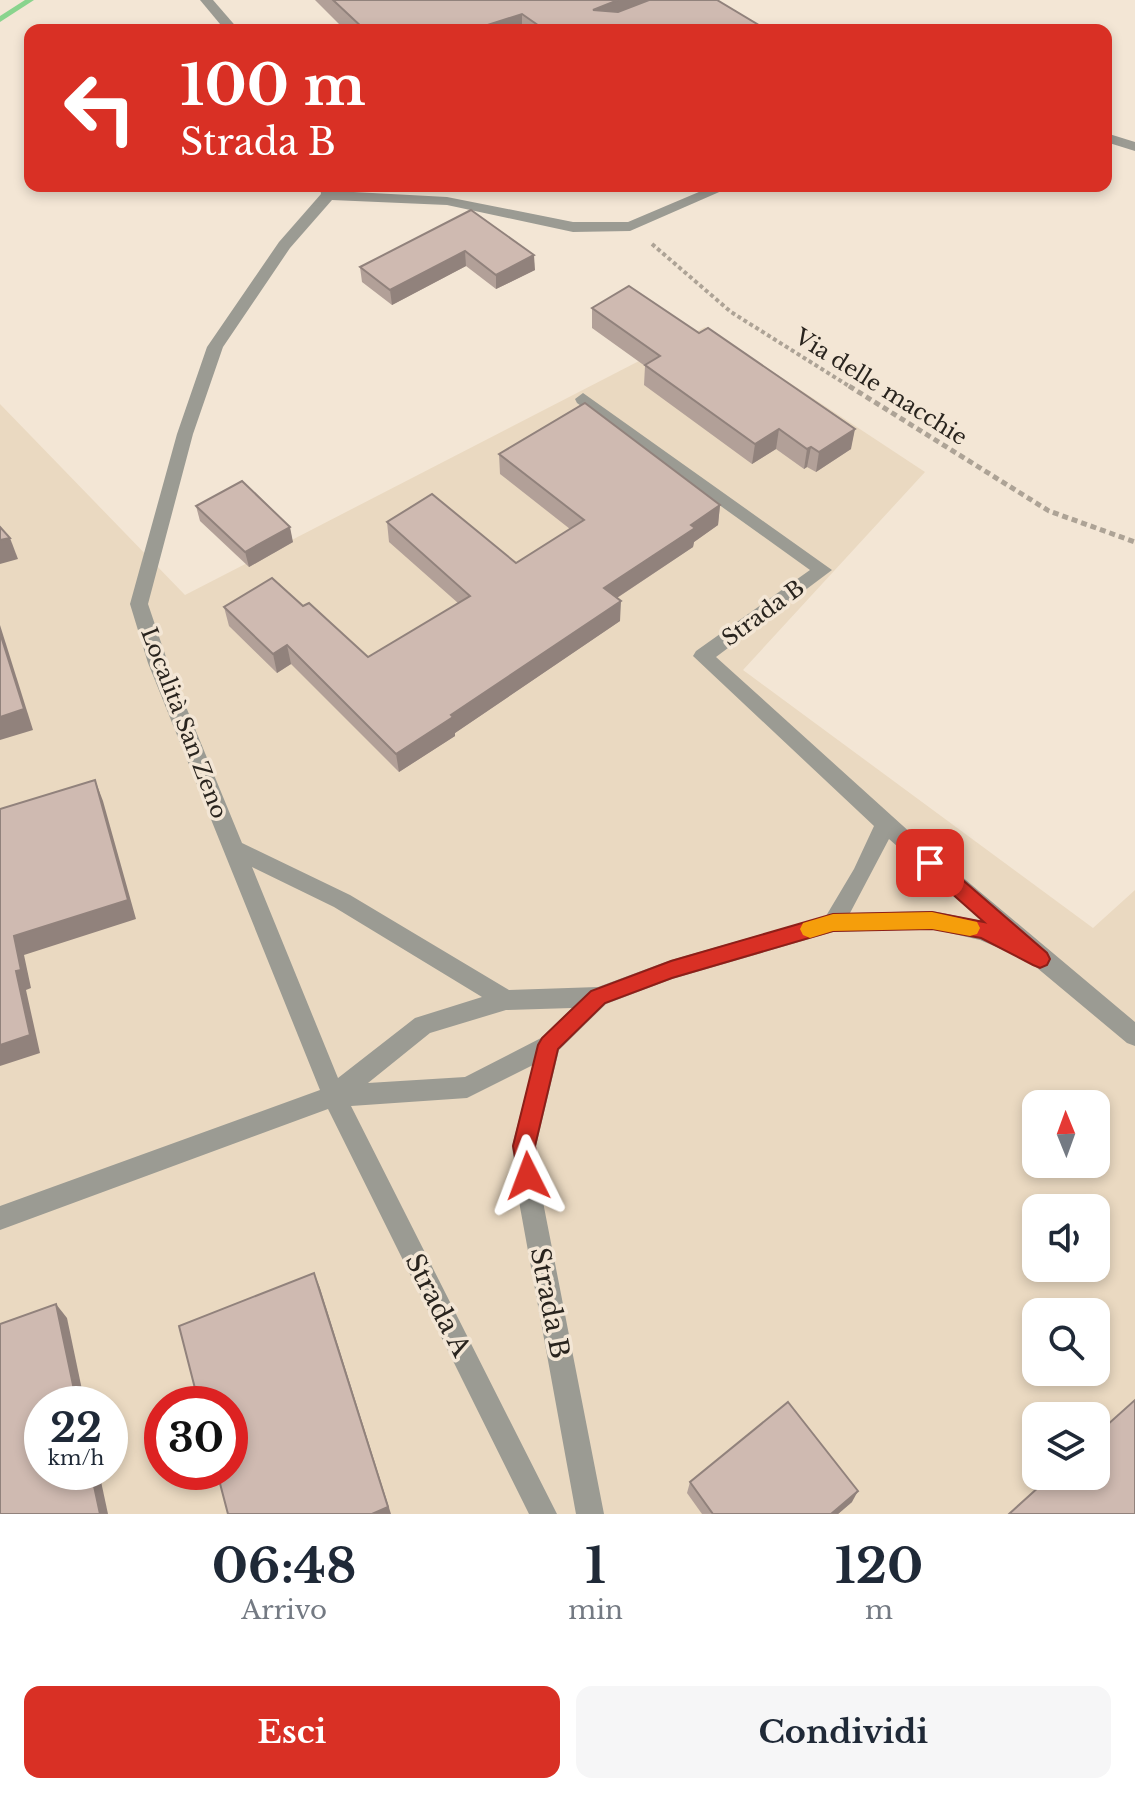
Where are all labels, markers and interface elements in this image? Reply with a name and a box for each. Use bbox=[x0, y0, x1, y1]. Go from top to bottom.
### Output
text: 100 m bbox=[180, 51, 366, 120]
icon: left bbox=[48, 56, 152, 160]
text: Strada B bbox=[180, 120, 336, 165]
street label: Via delle macchie bbox=[789, 323, 972, 451]
street label: Strada B bbox=[717, 574, 809, 652]
street label: Località San Zeno bbox=[135, 624, 233, 822]
pin bbox=[896, 829, 964, 897]
icon: arrive bbox=[908, 841, 952, 885]
north arrow bbox=[1022, 1090, 1110, 1178]
map controls bbox=[1022, 1090, 1110, 1490]
position arrow bbox=[486, 1134, 570, 1218]
button: sound bbox=[1022, 1194, 1110, 1282]
street label: Strada B bbox=[524, 1245, 576, 1361]
street label: Strada A bbox=[398, 1248, 478, 1363]
button: search bbox=[1022, 1298, 1110, 1386]
speed limit sign: 30 bbox=[144, 1386, 248, 1490]
button: layers bbox=[1022, 1402, 1110, 1490]
text: 22 bbox=[50, 1403, 102, 1453]
text: km/h bbox=[48, 1446, 104, 1470]
text: 06:48 bbox=[212, 1536, 356, 1596]
text: 1 bbox=[585, 1536, 606, 1596]
text: 120 bbox=[835, 1536, 923, 1596]
text: Arrivo bbox=[241, 1594, 327, 1626]
text: min bbox=[568, 1594, 623, 1626]
text: m bbox=[865, 1594, 893, 1626]
button: Esci bbox=[24, 1686, 560, 1778]
button: Condividi bbox=[576, 1686, 1111, 1778]

